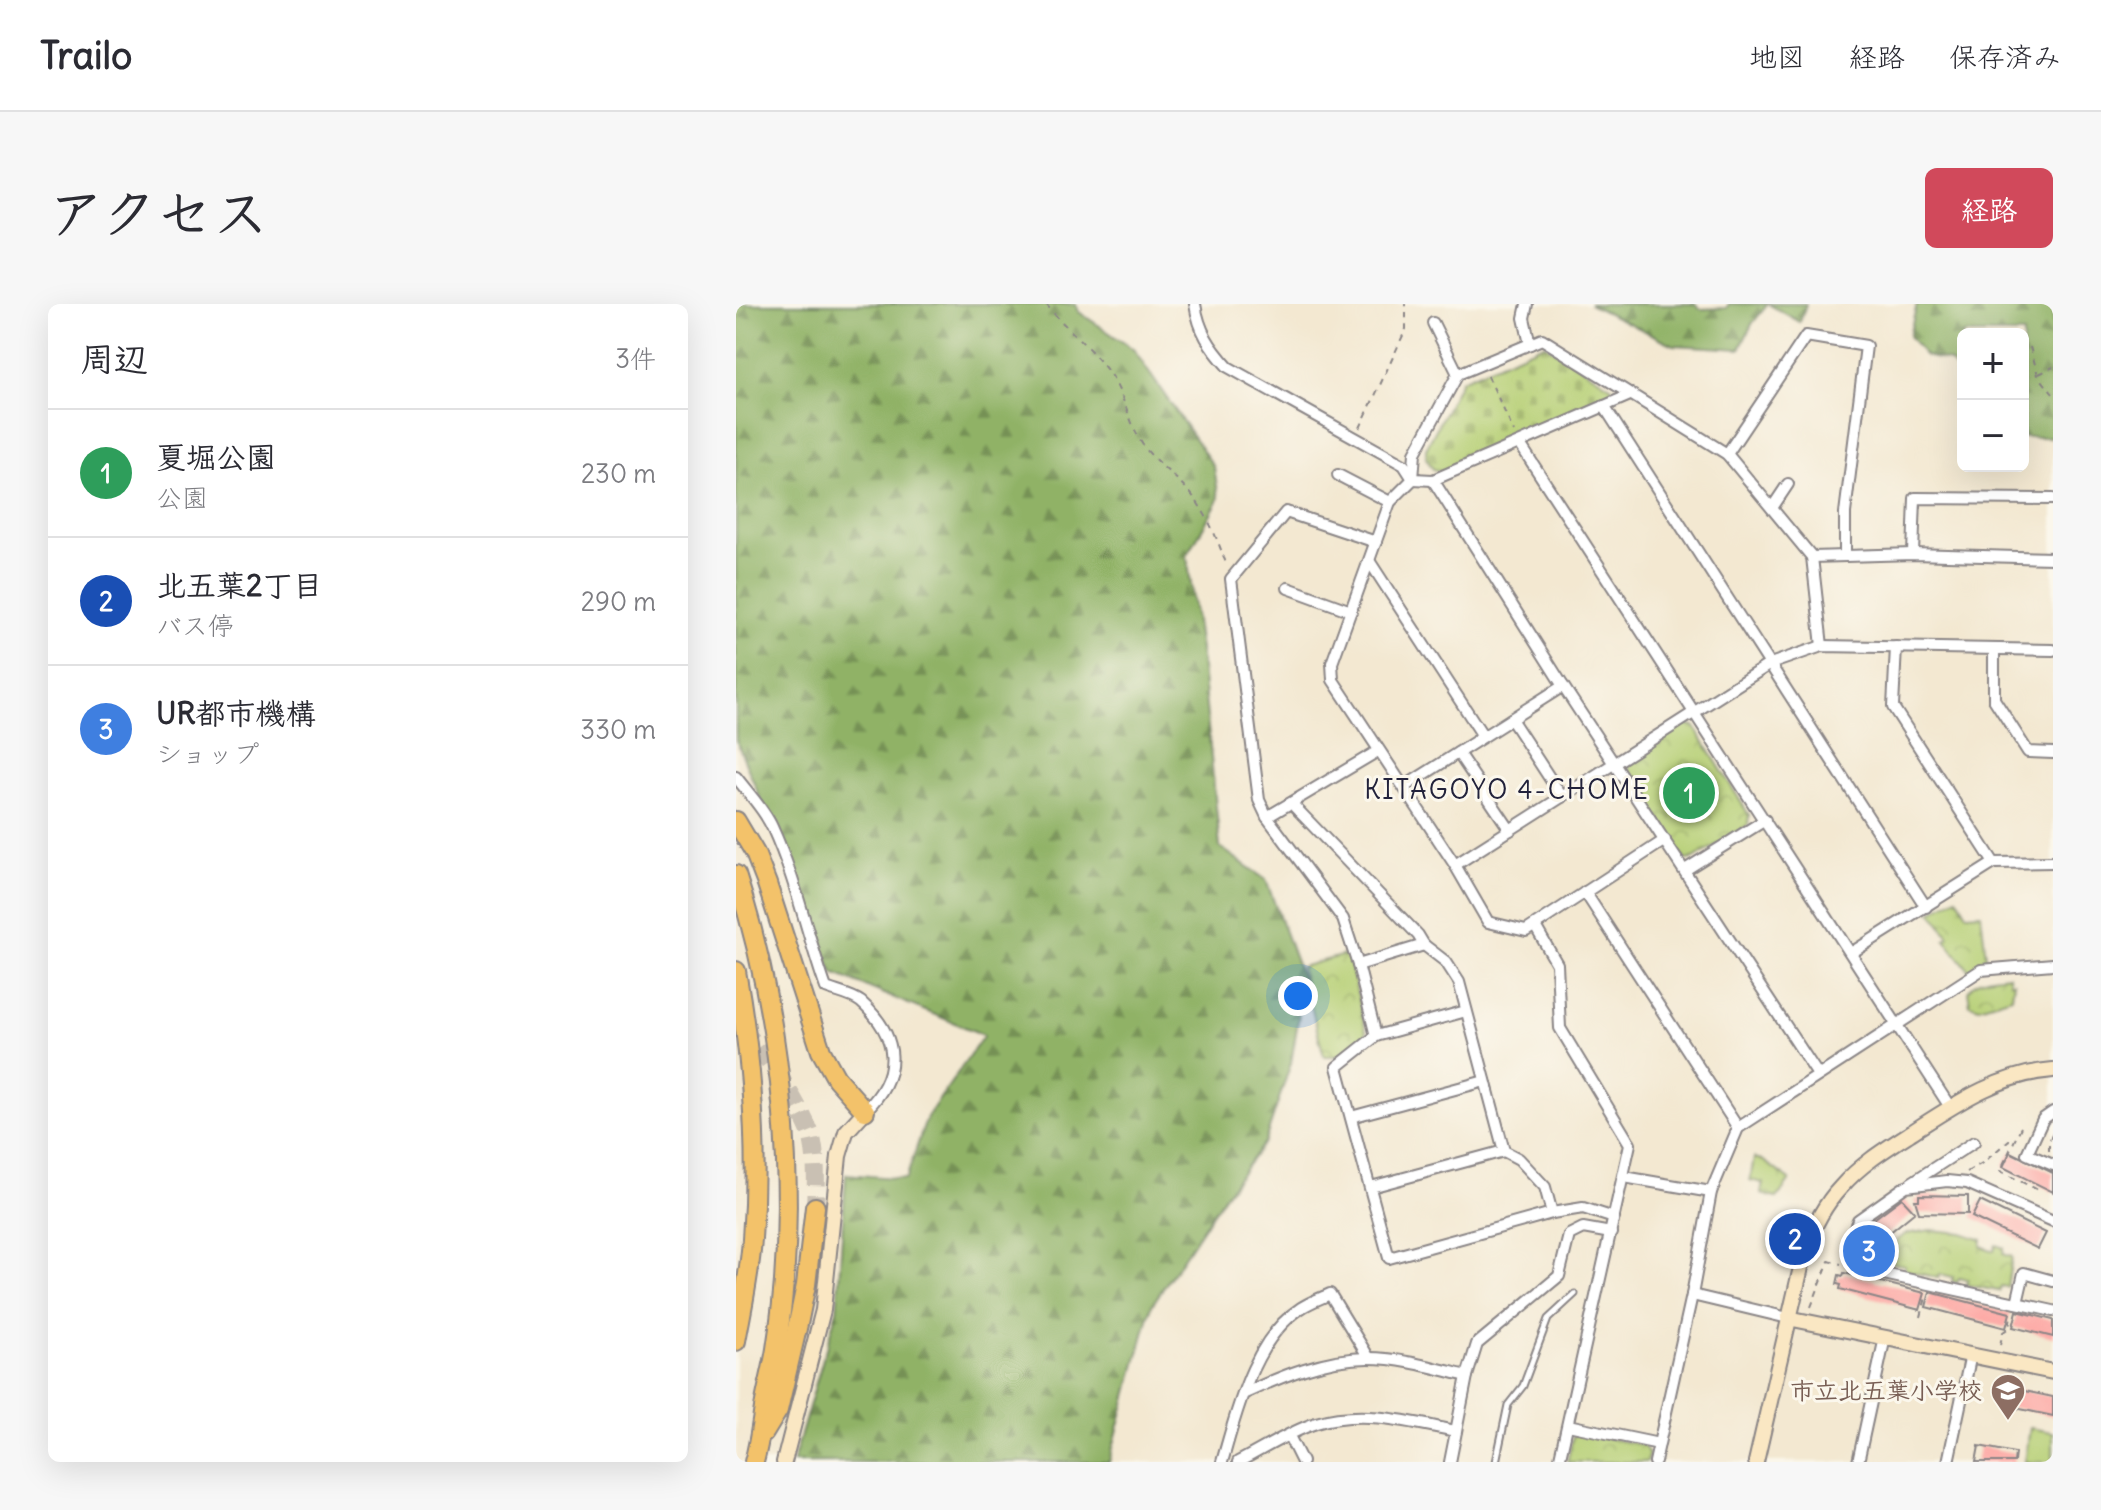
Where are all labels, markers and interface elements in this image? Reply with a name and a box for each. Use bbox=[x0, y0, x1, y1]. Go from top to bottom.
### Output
text: Trailo bbox=[40, 32, 132, 79]
text: 地図 bbox=[1749, 39, 1805, 75]
text: 経路 bbox=[1849, 39, 1905, 75]
text: 保存済み bbox=[1949, 39, 2061, 75]
button: 経路 bbox=[1925, 168, 2053, 248]
text: アクセス bbox=[48, 178, 269, 248]
map controls bbox=[1957, 328, 2029, 472]
button: + bbox=[1957, 328, 2029, 400]
text: 周辺 bbox=[80, 337, 148, 380]
text: 3件 bbox=[615, 342, 656, 375]
button: − bbox=[1957, 400, 2029, 472]
text: 夏堀公園 bbox=[156, 438, 276, 476]
text: 1 bbox=[101, 457, 111, 490]
text: 230 m bbox=[581, 457, 656, 490]
text: 公園 bbox=[156, 481, 208, 514]
text: 北五葉2丁目 bbox=[156, 566, 322, 604]
text: 2 bbox=[99, 585, 113, 618]
text: 290 m bbox=[581, 585, 656, 618]
text: バス停 bbox=[156, 609, 234, 642]
text: UR都市機構 bbox=[156, 694, 316, 732]
text: 3 bbox=[99, 713, 113, 746]
text: 330 m bbox=[580, 713, 656, 746]
text: ショップ bbox=[156, 737, 259, 770]
pin: 1 bbox=[1663, 763, 1715, 823]
district label: KITAGOYO 4-CHOME bbox=[1364, 773, 1650, 806]
your location bbox=[1278, 976, 1318, 1016]
pin: 2 bbox=[1769, 1209, 1821, 1269]
pin: 3 bbox=[1843, 1221, 1895, 1281]
school or university icon: 市立北五葉小学校 bbox=[1989, 1372, 2027, 1422]
place label: 市立北五葉小学校 bbox=[1790, 1375, 1982, 1405]

